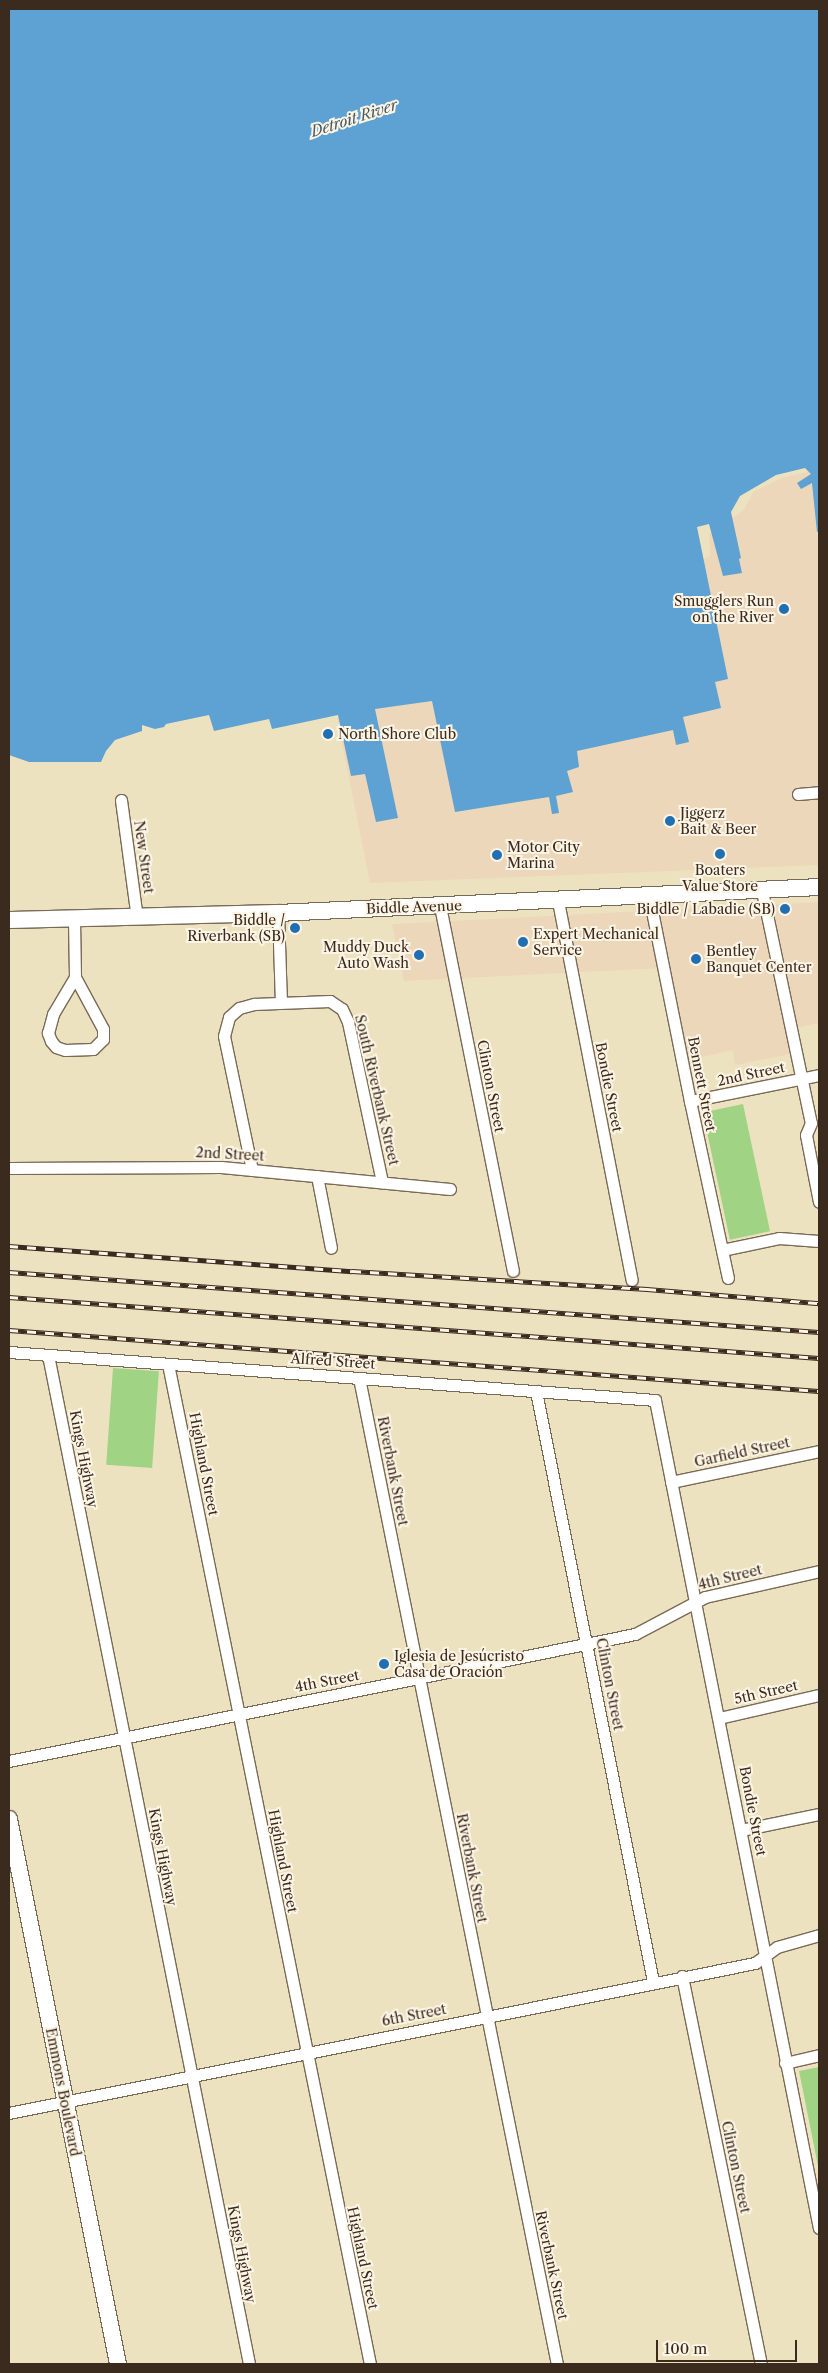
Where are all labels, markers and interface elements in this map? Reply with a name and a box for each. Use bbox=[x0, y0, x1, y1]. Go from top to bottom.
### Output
water label: Detroit River bbox=[308, 95, 400, 141]
place label: Smugglers Run on the River bbox=[674, 593, 774, 626]
marker: Smugglers Run on the River bbox=[778, 603, 790, 615]
place label: North Shore Club bbox=[338, 726, 456, 742]
marker: North Shore Club bbox=[322, 728, 334, 740]
place label: Jiggerz Bait & Beer bbox=[680, 805, 756, 838]
marker: Jiggerz Bait & Beer bbox=[664, 815, 676, 827]
street label: New Street bbox=[131, 819, 157, 895]
place label: Motor City Marina bbox=[507, 839, 580, 872]
marker: Boaters Value Store bbox=[714, 848, 726, 860]
marker: Motor City Marina bbox=[491, 849, 503, 861]
place label: Boaters Value Store bbox=[682, 862, 758, 894]
street label: Biddle Avenue bbox=[365, 897, 463, 917]
place label: Biddle / Labadie (SB) bbox=[636, 901, 775, 917]
marker: Biddle / Labadie (SB) bbox=[779, 903, 791, 915]
place label: Biddle / Riverbank (SB) bbox=[187, 912, 285, 944]
marker: Biddle / Riverbank (SB) bbox=[289, 922, 301, 934]
place label: Expert Mechanical Service bbox=[533, 926, 659, 959]
marker: Expert Mechanical Service bbox=[517, 936, 529, 948]
place label: Muddy Duck Auto Wash bbox=[323, 939, 409, 972]
place label: Bentley Banquet Center bbox=[706, 943, 812, 976]
marker: Muddy Duck Auto Wash bbox=[413, 949, 425, 961]
marker: Bentley Banquet Center bbox=[690, 953, 702, 965]
street label: South Riverbank Street bbox=[351, 1013, 403, 1167]
street label: Bennett Street bbox=[685, 1035, 719, 1133]
street label: Clinton Street bbox=[474, 1038, 508, 1134]
street label: Bondie Street bbox=[592, 1041, 626, 1133]
street label: 2nd Street bbox=[716, 1059, 786, 1089]
street label: 2nd Street bbox=[195, 1144, 265, 1164]
street label: Alfred Street bbox=[290, 1350, 376, 1372]
street label: Kings Highway bbox=[66, 1409, 102, 1509]
street label: Highland Street bbox=[186, 1411, 222, 1517]
street label: Riverbank Street bbox=[374, 1415, 412, 1527]
street label: Garfield Street bbox=[693, 1434, 791, 1470]
street label: 4th Street bbox=[696, 1561, 764, 1593]
street label: Clinton Street bbox=[593, 1636, 627, 1732]
place label: Iglesia de Jesúcristo Casa de Oración bbox=[394, 1648, 524, 1680]
marker: Iglesia de Jesúcristo Casa de Oración bbox=[378, 1658, 390, 1670]
street label: 4th Street bbox=[293, 1667, 361, 1695]
street label: 5th Street bbox=[733, 1677, 799, 1707]
street label: Bondie Street bbox=[736, 1765, 770, 1857]
street label: Kings Highway bbox=[145, 1807, 181, 1907]
street label: Highland Street bbox=[265, 1808, 301, 1914]
street label: Riverbank Street bbox=[453, 1812, 491, 1924]
street label: 6th Street bbox=[380, 2001, 448, 2029]
street label: Emmons Boulevard bbox=[42, 2026, 84, 2158]
street label: Clinton Street bbox=[718, 2119, 754, 2215]
street label: Kings Highway bbox=[224, 2204, 260, 2304]
street label: Highland Street bbox=[344, 2205, 382, 2311]
street label: Riverbank Street bbox=[532, 2209, 572, 2321]
scale bar bbox=[658, 2330, 799, 2362]
text: 100 m bbox=[664, 2339, 707, 2358]

